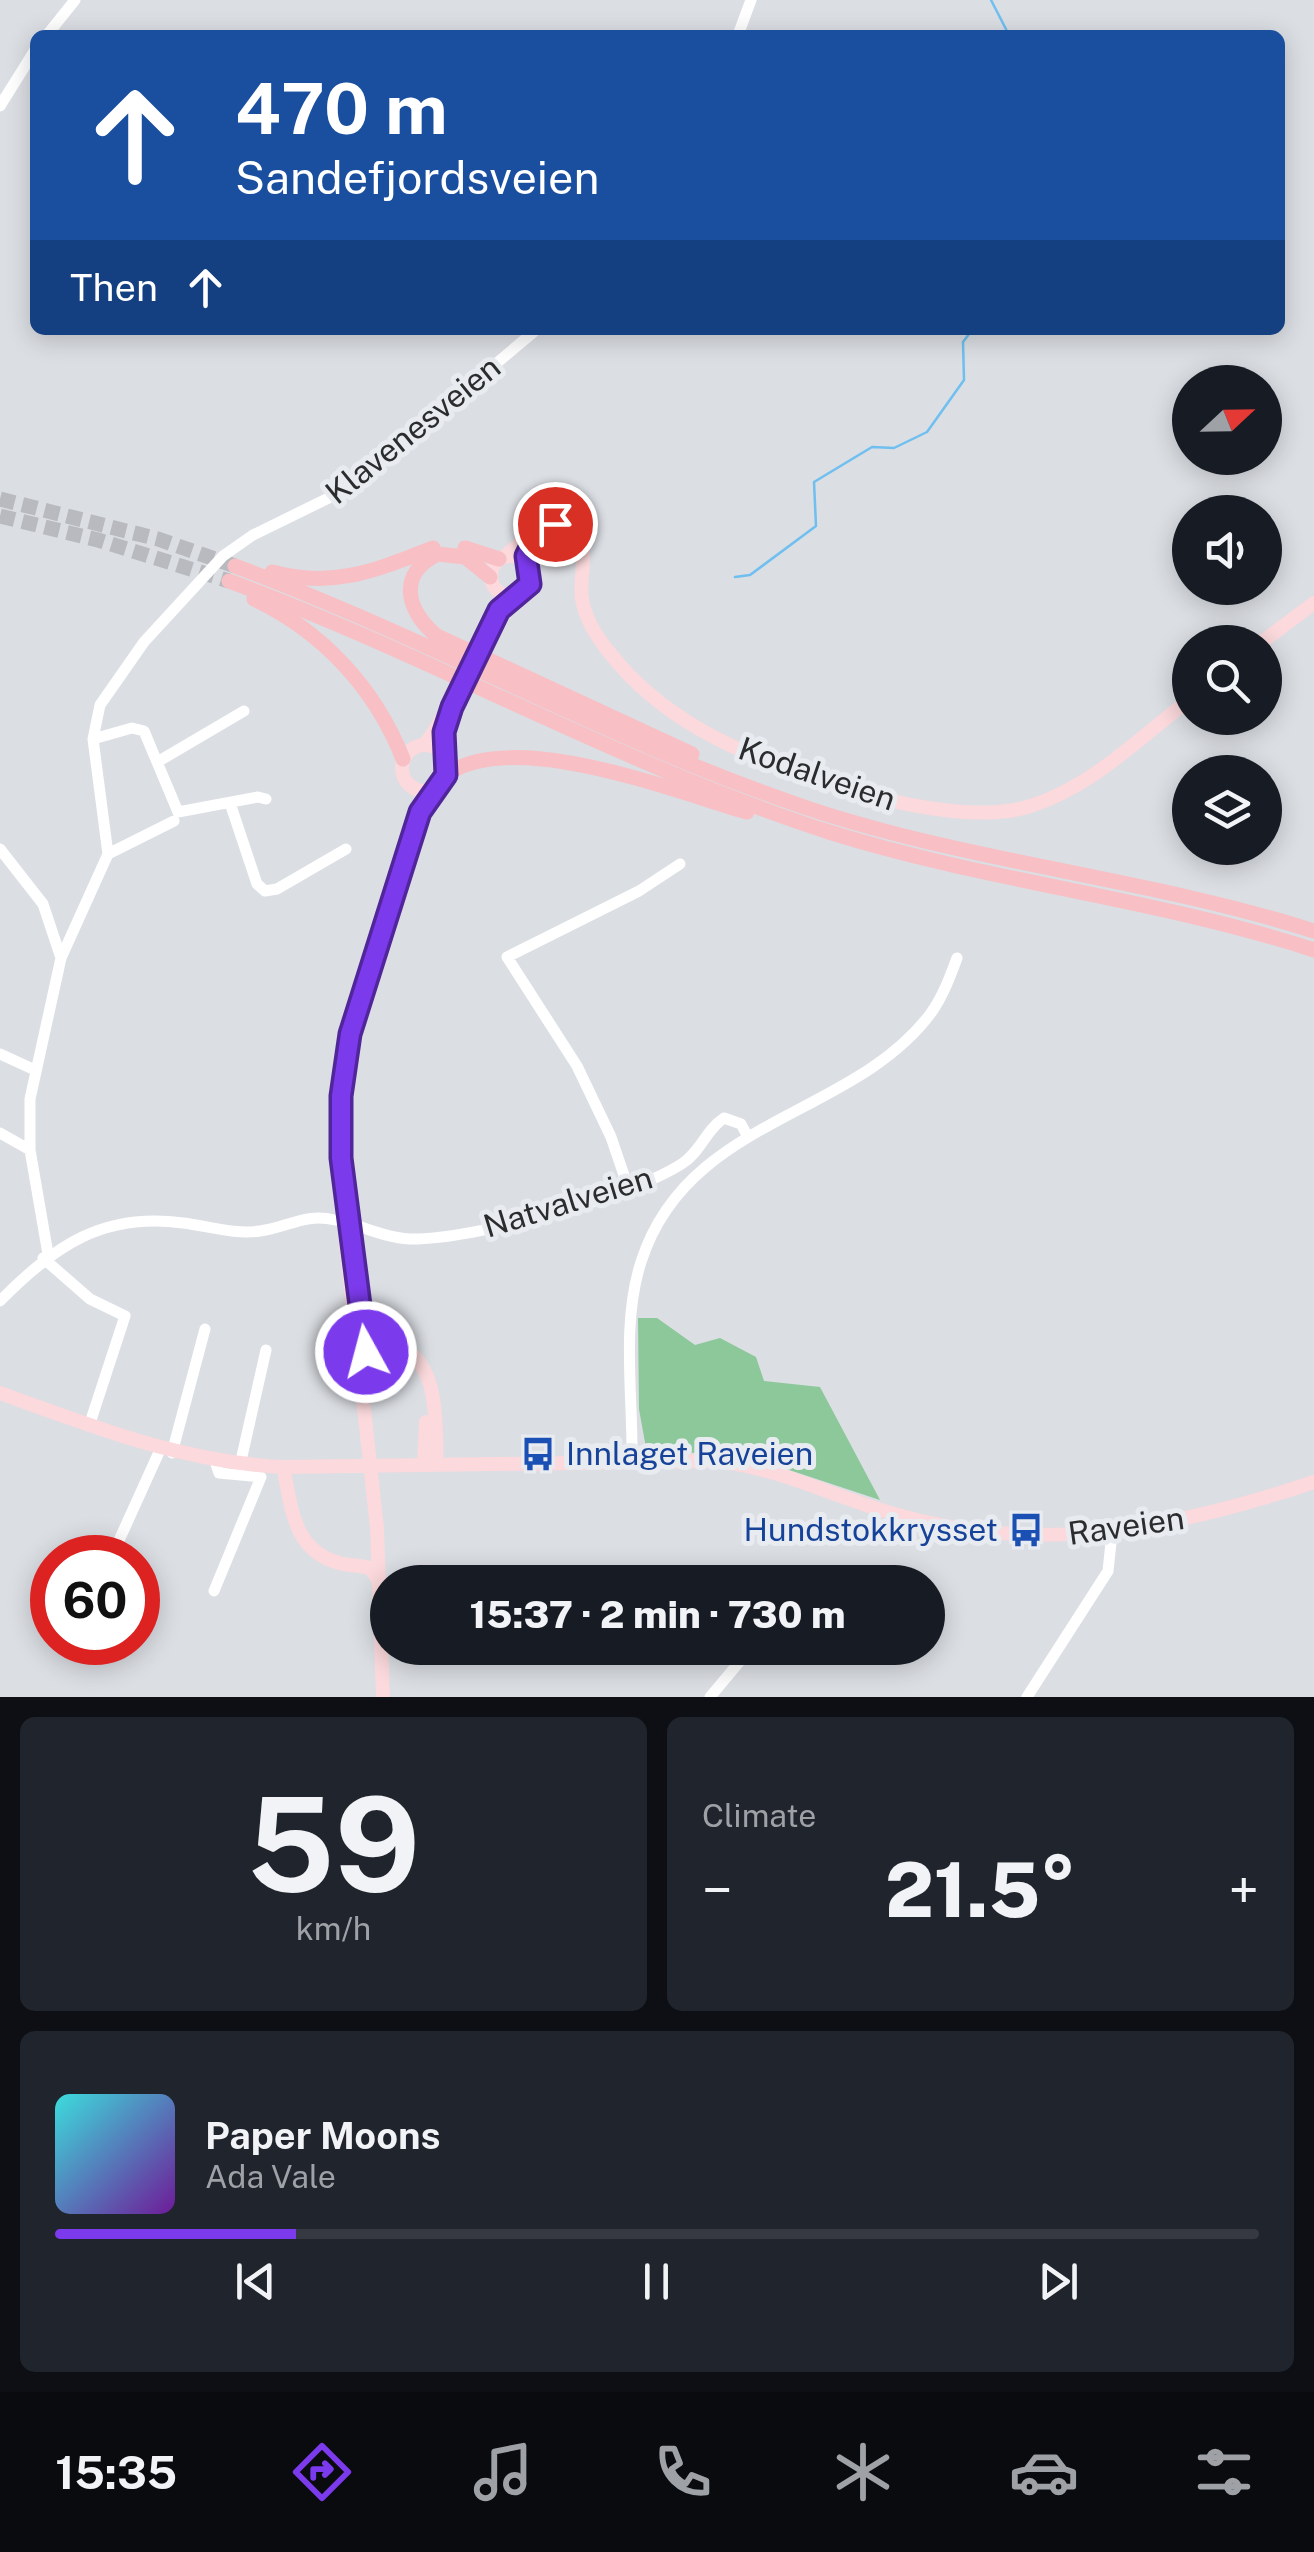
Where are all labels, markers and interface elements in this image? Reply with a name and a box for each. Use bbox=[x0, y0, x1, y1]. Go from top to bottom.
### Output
text: 470 m bbox=[235, 67, 448, 150]
icon: ahead bbox=[70, 70, 200, 200]
text: Sandefjordsveien bbox=[235, 151, 599, 204]
icon: ahead bbox=[178, 260, 233, 315]
text: Then bbox=[70, 265, 158, 310]
street label: Klavenesveien bbox=[318, 348, 507, 511]
north arrow bbox=[1172, 365, 1282, 475]
map controls bbox=[1172, 365, 1282, 865]
pin bbox=[513, 482, 598, 567]
button: sound bbox=[1172, 495, 1282, 605]
icon: arrive bbox=[528, 497, 583, 552]
button: search bbox=[1172, 625, 1282, 735]
street label: Kodalveien bbox=[734, 729, 900, 818]
button: layers bbox=[1172, 755, 1282, 865]
street label: Natvalveien bbox=[479, 1158, 657, 1245]
position arrow bbox=[314, 1300, 418, 1404]
bus stop icon: Innlaget Raveien bbox=[519, 1435, 557, 1473]
place label: Innlaget Raveien bbox=[566, 1435, 813, 1472]
street label: Raveien bbox=[1065, 1499, 1186, 1552]
place label: Hundstokkrysset bbox=[743, 1511, 998, 1548]
bus stop icon: Hundstokkrysset bbox=[1007, 1511, 1045, 1549]
speed limit sign: 60 bbox=[30, 1535, 160, 1665]
text: 15:37 · 2 min · 730 m bbox=[470, 1592, 845, 1637]
text: 59 bbox=[247, 1769, 420, 1921]
text: Climate bbox=[702, 1797, 816, 1834]
text: 21.5° bbox=[885, 1846, 1076, 1934]
text: − bbox=[702, 1858, 733, 1922]
text: + bbox=[1229, 1858, 1259, 1922]
text: km/h bbox=[296, 1910, 371, 1947]
text: Paper Moons bbox=[205, 2113, 440, 2158]
text: Ada Vale bbox=[205, 2158, 336, 2195]
icon: previous bbox=[228, 2254, 283, 2309]
icon: pause bbox=[629, 2254, 684, 2309]
icon: next bbox=[1031, 2254, 1086, 2309]
icon: directions bbox=[287, 2437, 357, 2507]
icon: music bbox=[468, 2437, 538, 2507]
icon: phone bbox=[648, 2437, 718, 2507]
icon: climate bbox=[828, 2437, 898, 2507]
icon: car bbox=[1009, 2437, 1079, 2507]
icon: filters bbox=[1189, 2437, 1259, 2507]
text: 15:35 bbox=[55, 2446, 177, 2499]

